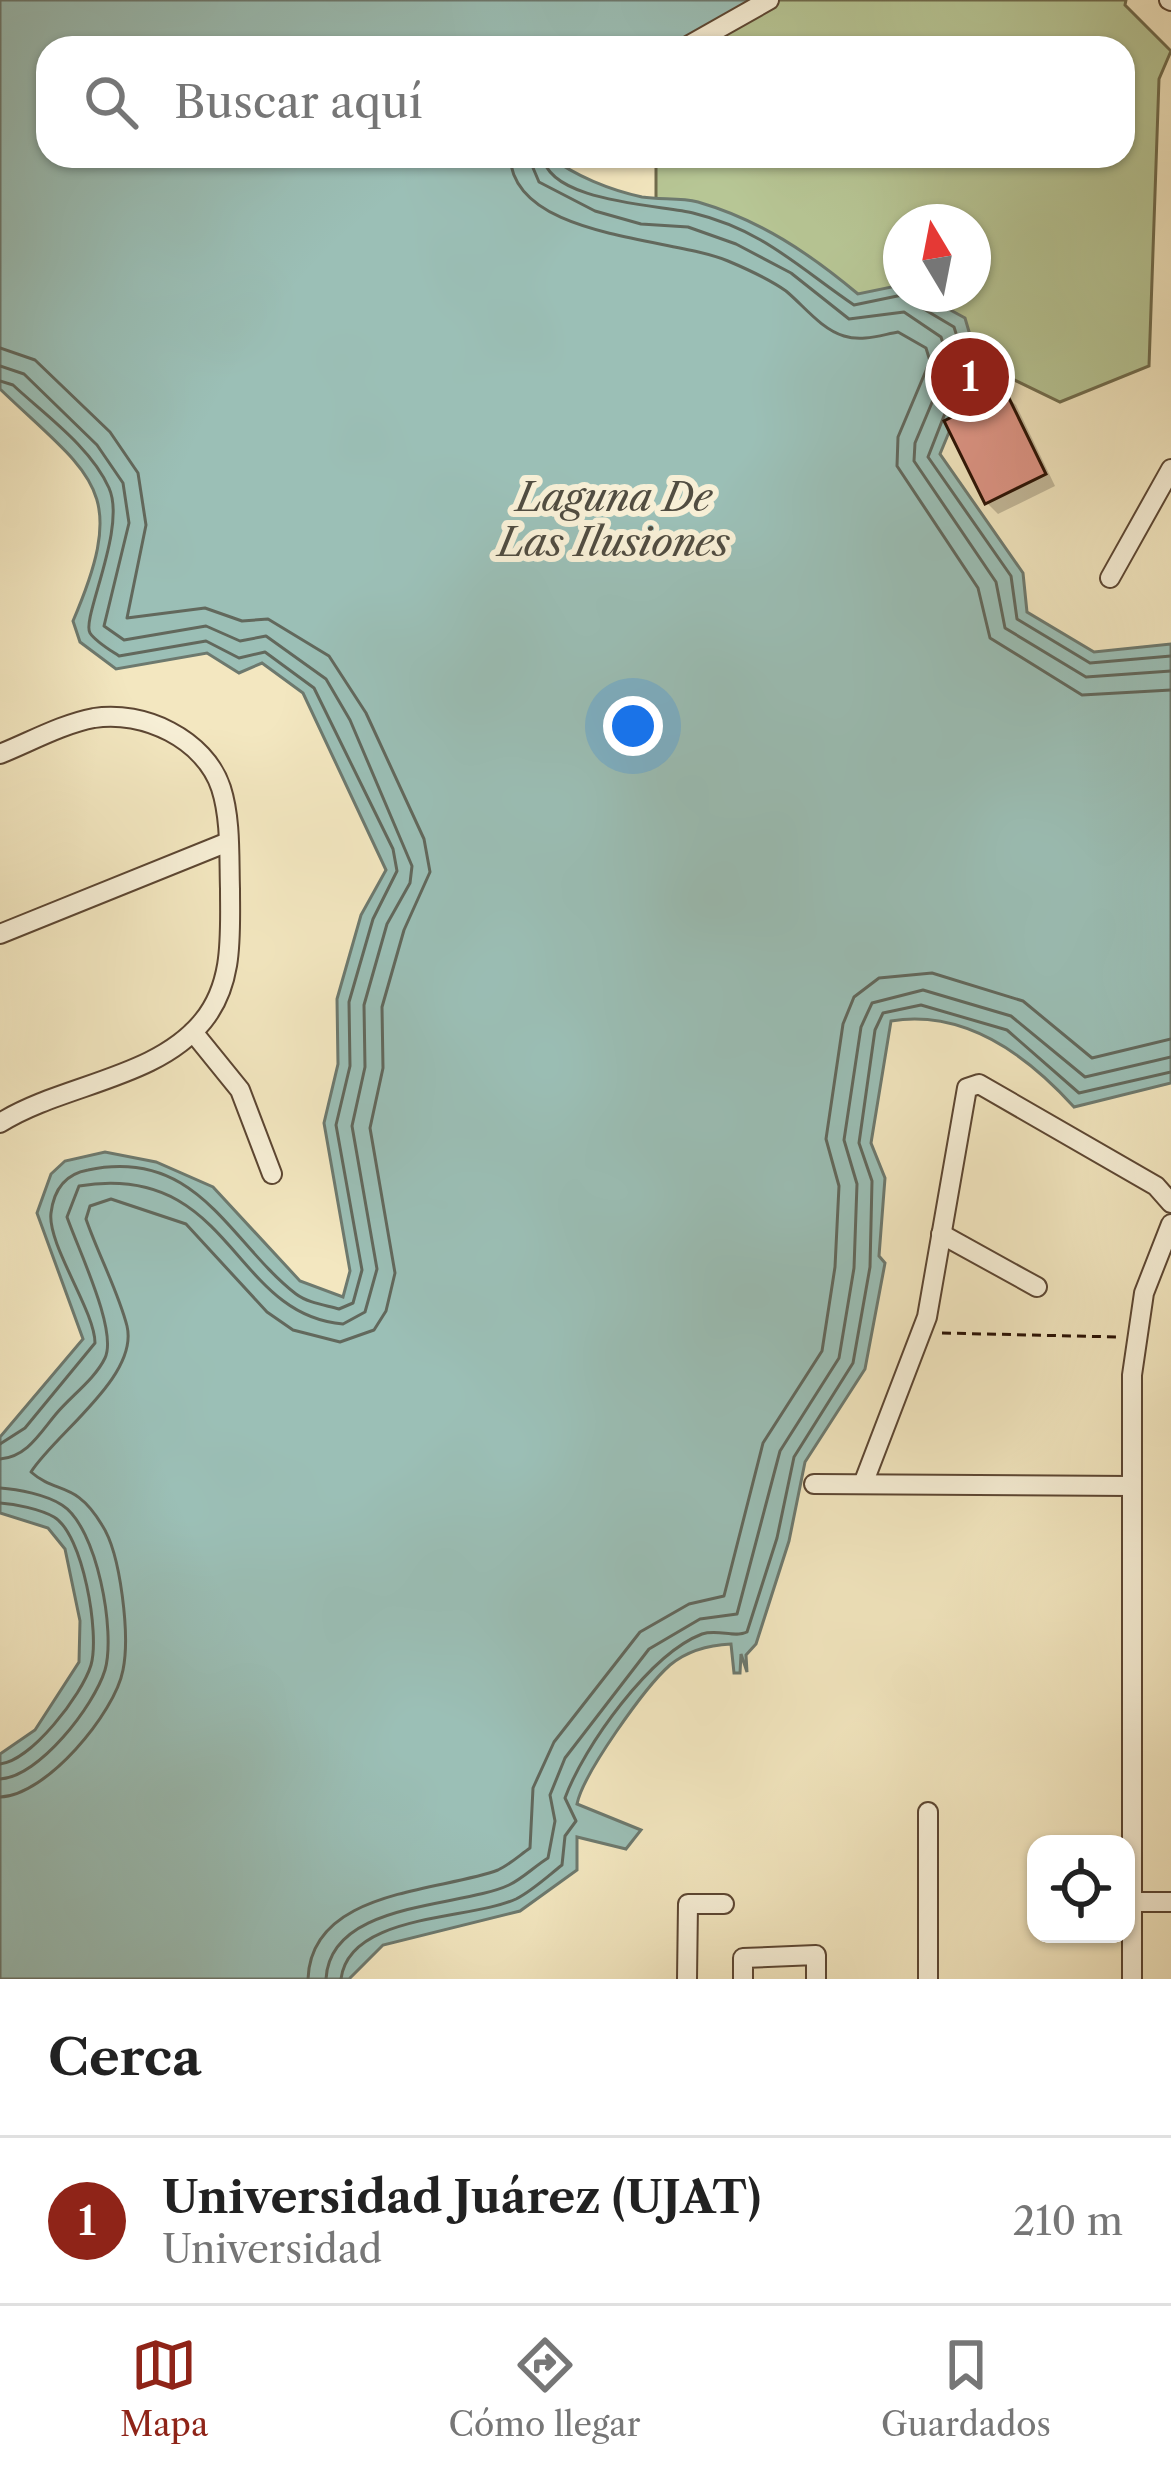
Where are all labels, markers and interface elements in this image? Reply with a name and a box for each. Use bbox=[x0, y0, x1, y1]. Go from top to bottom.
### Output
search box bbox=[36, 36, 1135, 168]
icon: search bbox=[78, 69, 144, 135]
text: Buscar aquí bbox=[174, 74, 423, 130]
north arrow bbox=[883, 204, 991, 312]
pin: 1 bbox=[931, 332, 1009, 422]
water label: Laguna De Las Ilusiones bbox=[495, 473, 731, 566]
your location bbox=[603, 696, 663, 756]
map controls bbox=[1027, 1835, 1135, 1943]
button: locate bbox=[1027, 1835, 1135, 1943]
text: Cerca bbox=[48, 2026, 202, 2088]
text: Universidad Juárez (UJAT) bbox=[162, 2169, 761, 2225]
text: 1 bbox=[78, 2197, 96, 2245]
text: 210 m bbox=[1013, 2197, 1123, 2245]
text: Universidad bbox=[162, 2225, 382, 2273]
tab: Mapa bbox=[120, 2332, 208, 2445]
tab: Cómo llegar bbox=[449, 2332, 641, 2445]
tab: Guardados bbox=[881, 2332, 1051, 2445]

